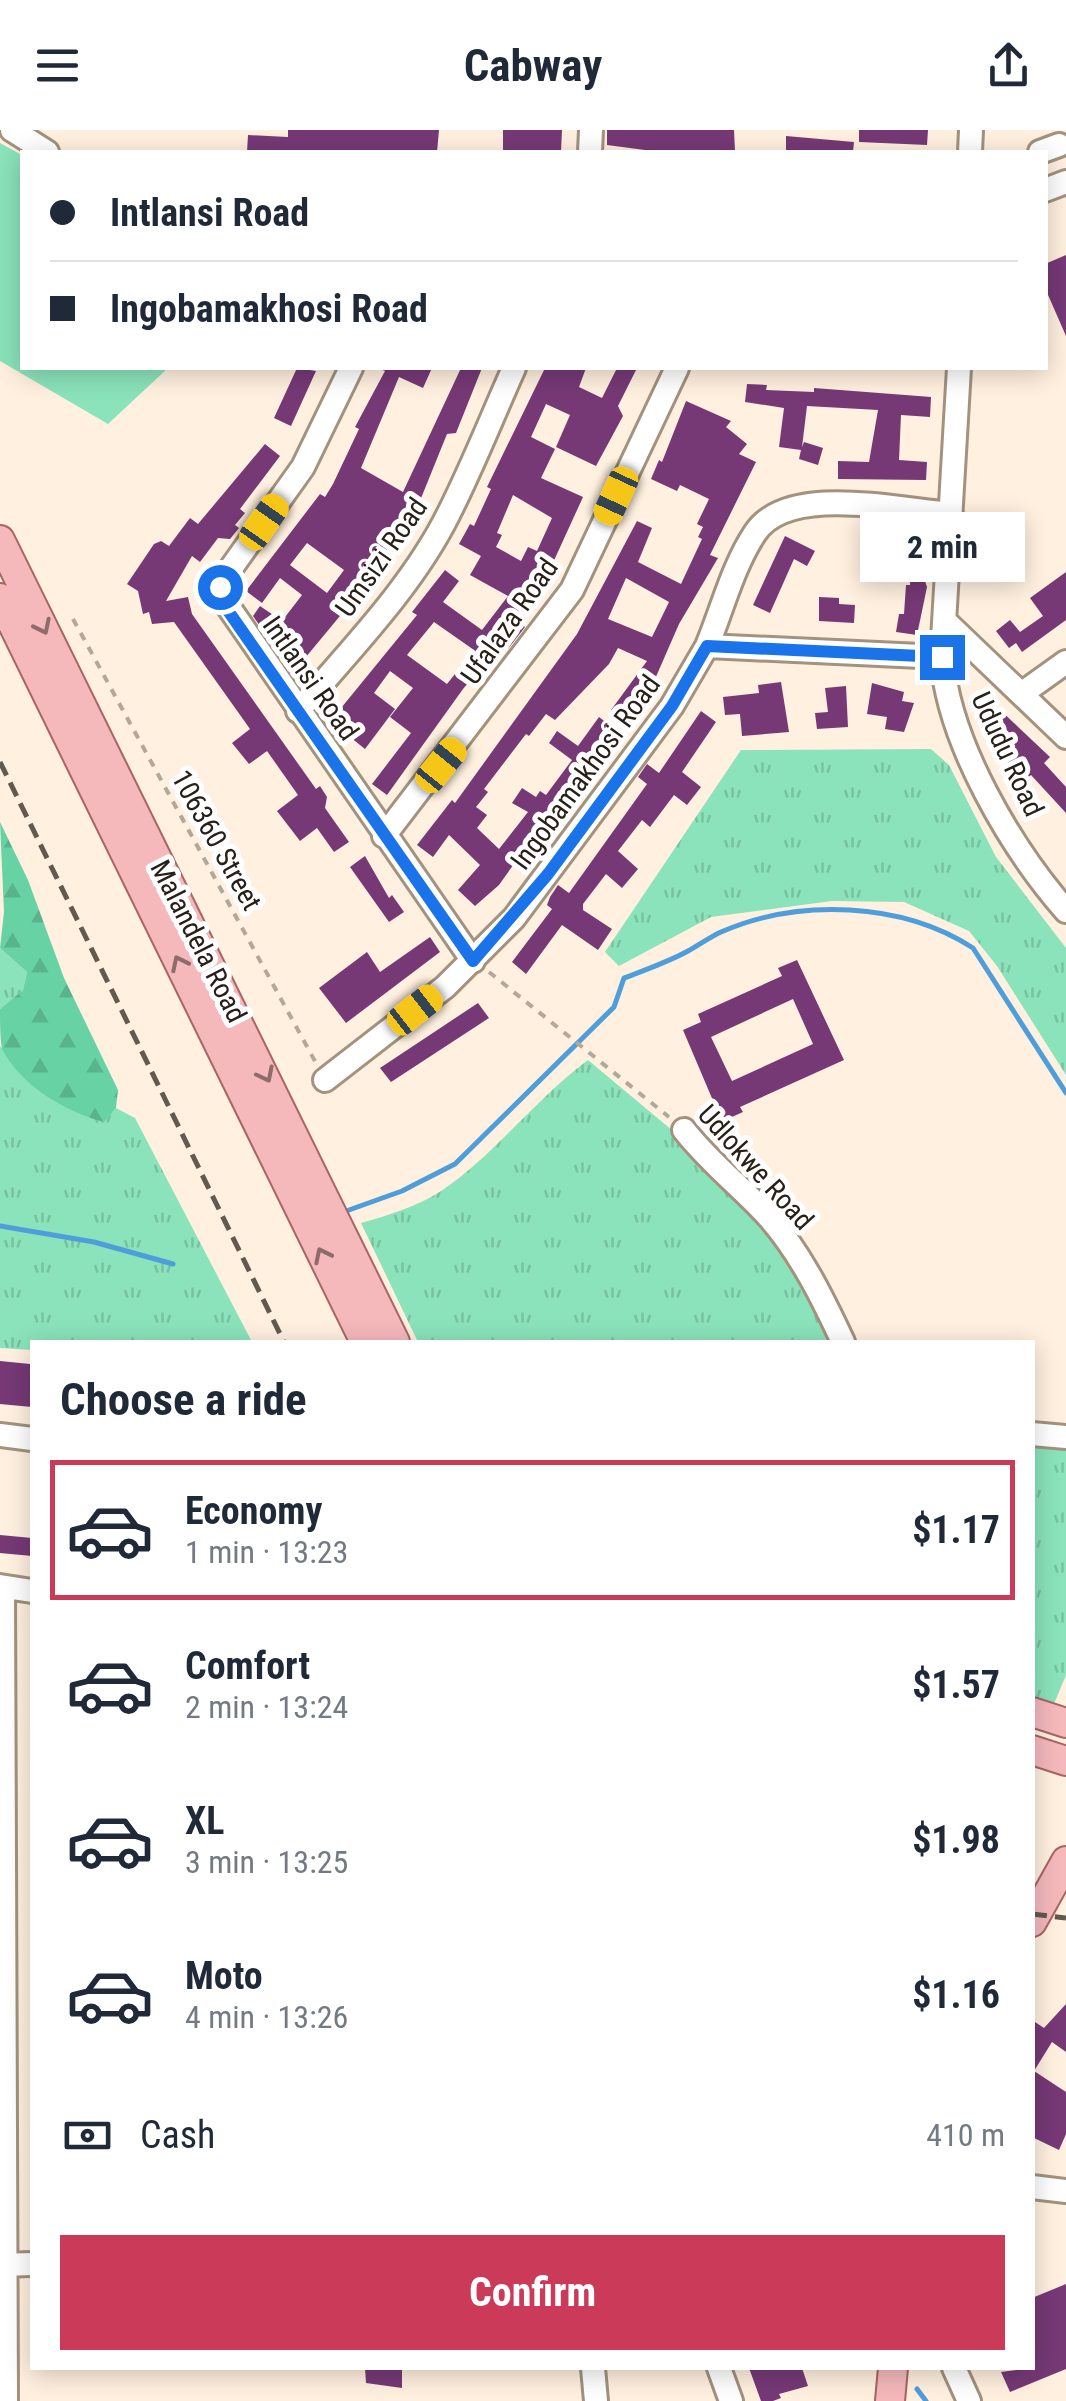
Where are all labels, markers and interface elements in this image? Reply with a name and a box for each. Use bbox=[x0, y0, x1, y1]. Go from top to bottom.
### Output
icon: menu bbox=[30, 38, 85, 93]
icon: share bbox=[981, 38, 1036, 93]
text: Cabway bbox=[464, 39, 602, 92]
text: Intlansi Road bbox=[110, 191, 309, 235]
text: Ingobamakhosi Road bbox=[110, 287, 428, 331]
car bbox=[590, 462, 642, 530]
car bbox=[235, 489, 293, 555]
street label: Umsizi Road bbox=[328, 492, 434, 623]
callout: 2 min bbox=[860, 512, 1024, 582]
text: 2 min bbox=[907, 528, 978, 566]
street label: Ufalaza Road bbox=[454, 552, 565, 691]
route start bbox=[198, 565, 243, 610]
street label: Intlansi Road bbox=[256, 610, 365, 747]
one-way arrow bbox=[31, 617, 50, 635]
route end bbox=[920, 635, 965, 680]
street label: Ingobamakhosi Road bbox=[504, 669, 667, 876]
street label: Ududu Road bbox=[964, 687, 1051, 822]
car bbox=[410, 732, 472, 798]
street label: 106360 Street bbox=[165, 764, 269, 916]
street label: Malandela Road bbox=[144, 855, 254, 1028]
one-way arrow bbox=[172, 955, 192, 973]
car bbox=[382, 980, 448, 1040]
one-way arrow bbox=[254, 1065, 274, 1083]
street label: Udlokwe Road bbox=[691, 1098, 820, 1237]
one-way arrow bbox=[315, 1247, 335, 1265]
text: Choose a ride bbox=[60, 1373, 307, 1426]
icon: car bbox=[65, 1485, 155, 1575]
text: Economy bbox=[185, 1489, 322, 1533]
text: $1.17 bbox=[912, 1508, 1000, 1552]
text: 1 min · 13:23 bbox=[185, 1533, 348, 1571]
icon: car bbox=[65, 1640, 155, 1730]
text: Comfort bbox=[185, 1644, 310, 1688]
text: $1.57 bbox=[912, 1663, 1000, 1707]
text: 2 min · 13:24 bbox=[185, 1688, 348, 1726]
icon: car bbox=[65, 1795, 155, 1885]
text: XL bbox=[185, 1799, 224, 1843]
text: $1.98 bbox=[912, 1818, 1000, 1862]
text: 3 min · 13:25 bbox=[185, 1843, 348, 1881]
icon: car bbox=[65, 1950, 155, 2040]
text: Moto bbox=[185, 1954, 263, 1998]
text: $1.16 bbox=[912, 1973, 1000, 2017]
text: 4 min · 13:26 bbox=[185, 1998, 348, 2036]
icon: cash bbox=[60, 2108, 115, 2163]
text: Cash bbox=[140, 2113, 215, 2157]
text: 410 m bbox=[926, 2116, 1005, 2154]
button: Confirm bbox=[60, 2235, 1005, 2350]

